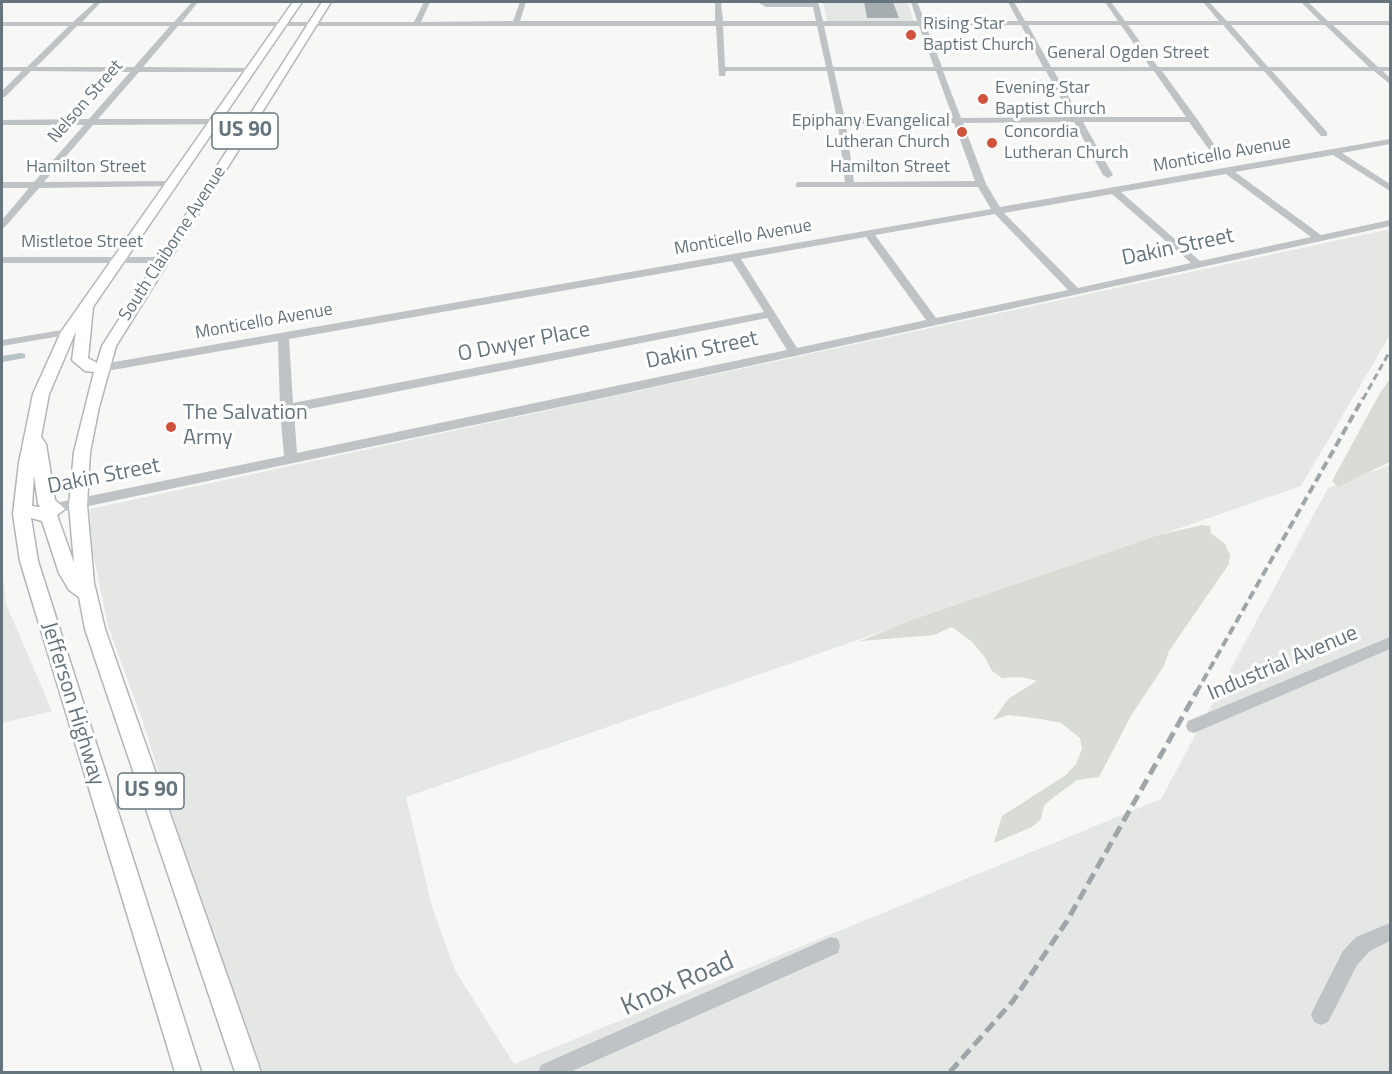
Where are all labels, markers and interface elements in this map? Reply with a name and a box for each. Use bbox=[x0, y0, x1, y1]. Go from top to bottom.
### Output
place label: Rising Star Baptist Church bbox=[923, 14, 1034, 57]
marker: Rising Star Baptist Church bbox=[904, 28, 918, 42]
street label: General Ogden Street bbox=[1047, 43, 1209, 65]
street label: Nelson Street bbox=[44, 56, 128, 148]
place label: Evening Star Baptist Church bbox=[995, 78, 1106, 121]
marker: Evening Star Baptist Church bbox=[976, 92, 990, 106]
place label: Epiphany Evangelical Lutheran Church bbox=[792, 111, 950, 154]
road number: US 90 bbox=[212, 113, 278, 149]
place label: Concordia Lutheran Church bbox=[1004, 122, 1129, 164]
marker: Epiphany Evangelical Lutheran Church bbox=[955, 125, 969, 139]
street label: Monticello Avenue bbox=[1152, 132, 1292, 178]
marker: Concordia Lutheran Church bbox=[985, 136, 999, 150]
street label: Hamilton Street bbox=[26, 157, 146, 179]
street label: Hamilton Street bbox=[830, 157, 950, 179]
street label: South Claiborne Avenue bbox=[115, 163, 231, 325]
street label: Monticello Avenue bbox=[673, 215, 813, 261]
street label: Dakin Street bbox=[1120, 223, 1236, 273]
street label: Mistletoe Street bbox=[21, 232, 143, 254]
street label: Monticello Avenue bbox=[194, 299, 334, 345]
street label: O Dwyer Place bbox=[456, 317, 592, 369]
street label: Dakin Street bbox=[644, 326, 760, 376]
place label: The Salvation Army bbox=[183, 401, 308, 452]
marker: The Salvation Army bbox=[164, 420, 178, 434]
street label: Dakin Street bbox=[46, 453, 162, 501]
street label: Jefferson Highway bbox=[35, 619, 109, 789]
street label: Industrial Avenue bbox=[1204, 620, 1362, 708]
road number: US 90 bbox=[118, 773, 184, 809]
street label: Knox Road bbox=[616, 946, 740, 1024]

